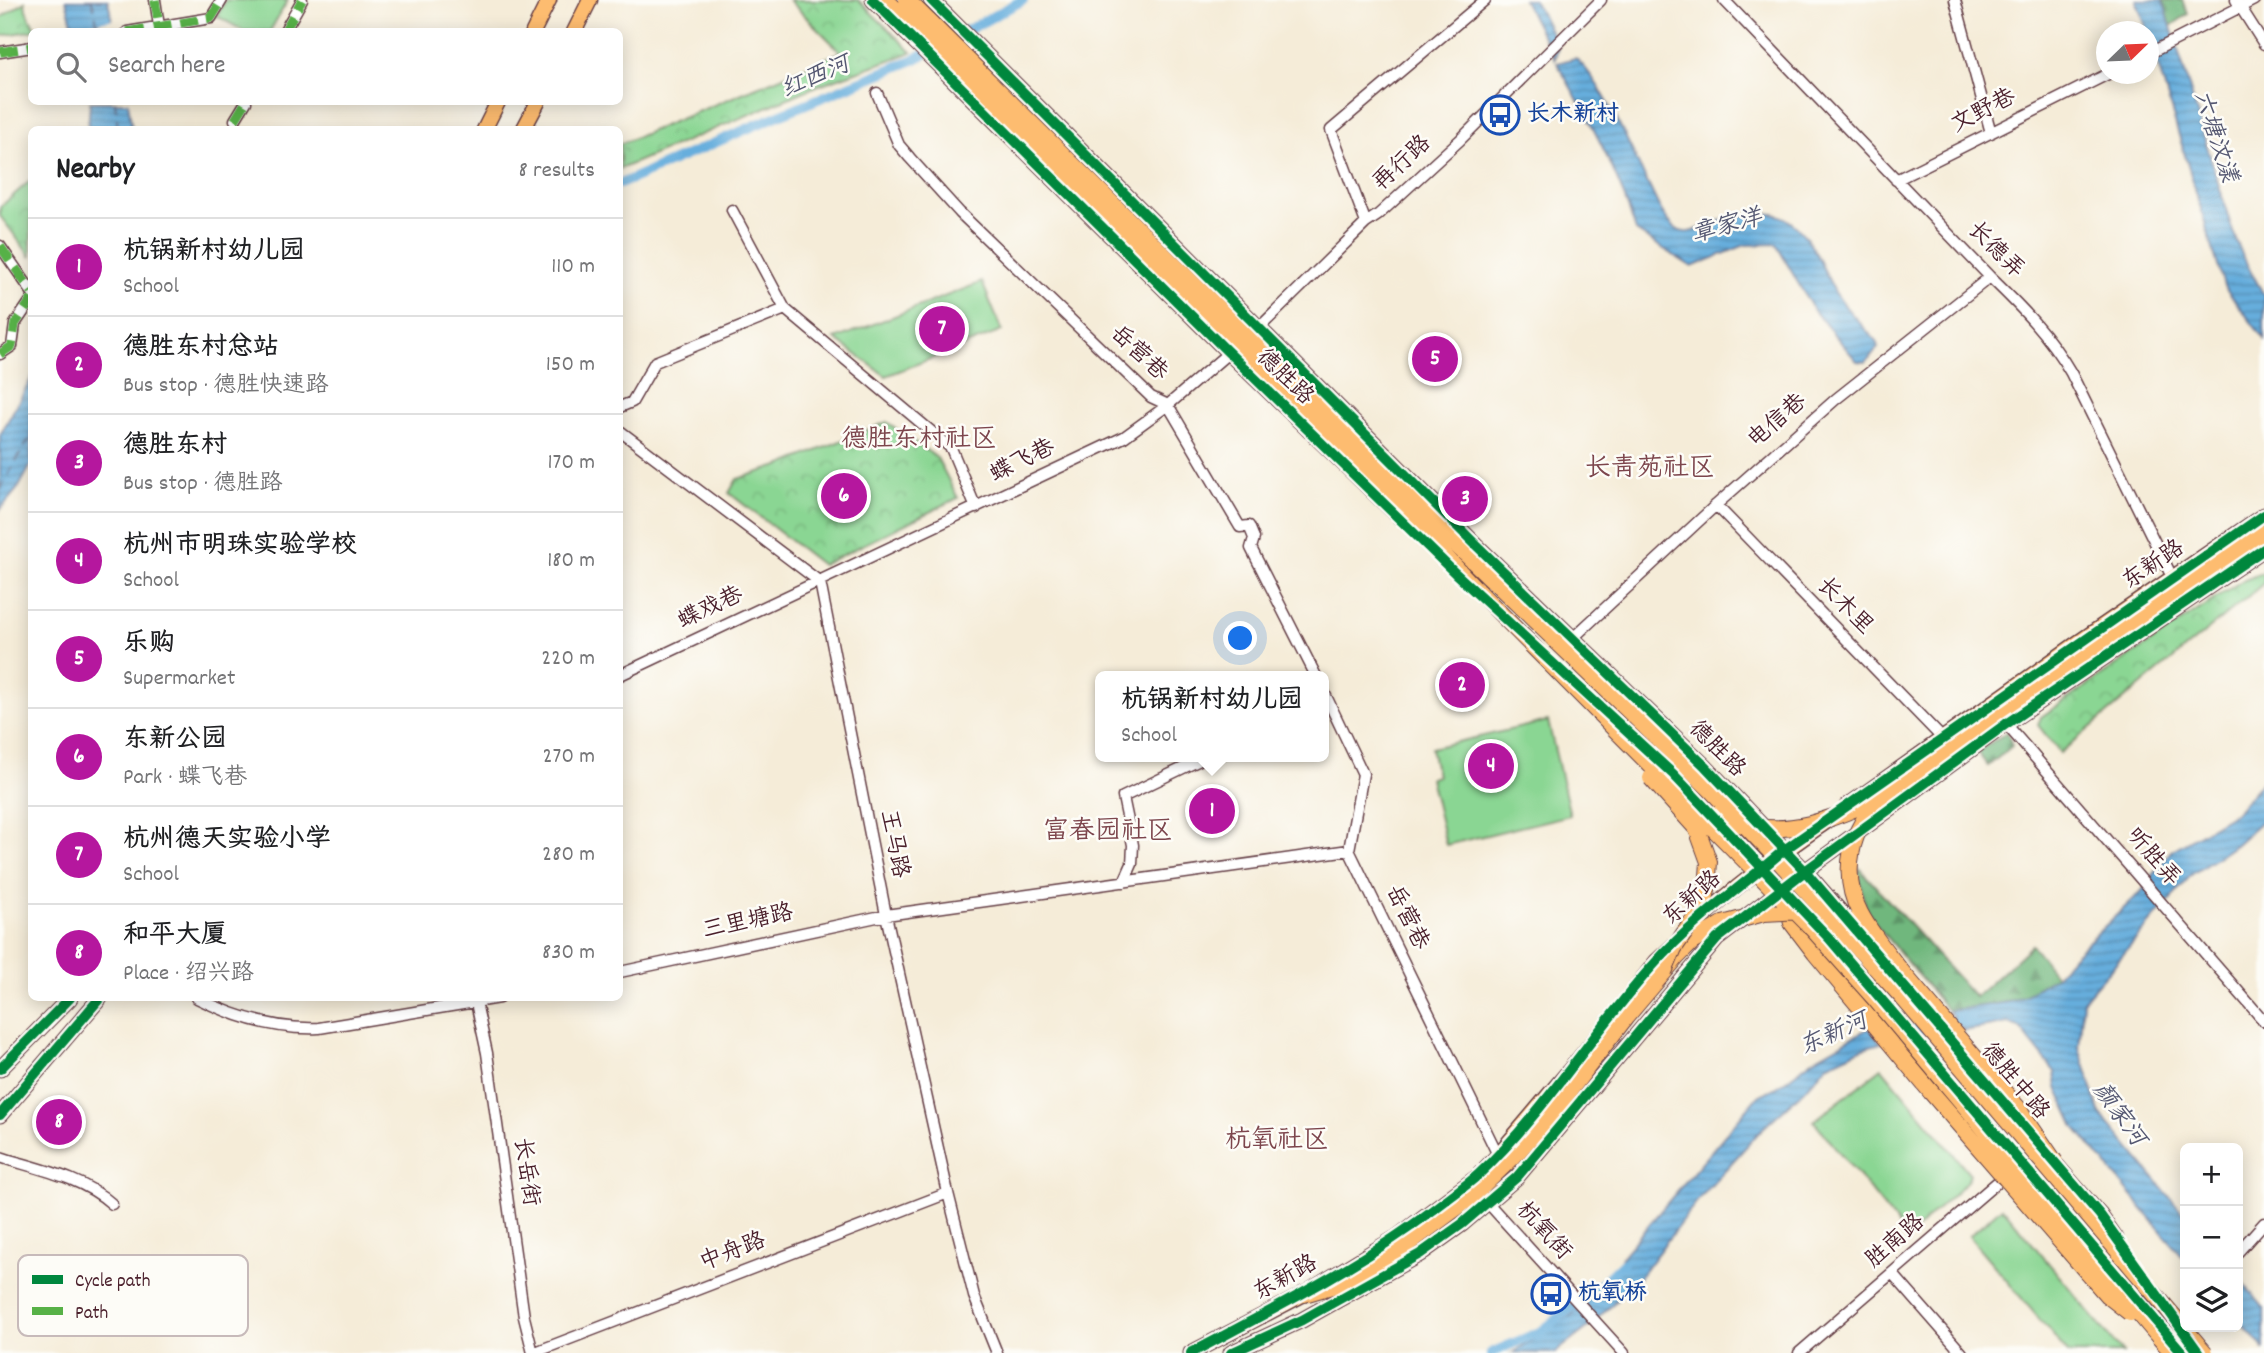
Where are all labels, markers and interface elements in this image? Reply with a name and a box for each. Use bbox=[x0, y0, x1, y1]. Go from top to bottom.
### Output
north arrow bbox=[2096, 21, 2159, 84]
search box bbox=[28, 28, 623, 105]
water label: 红西河 bbox=[776, 47, 859, 108]
icon: search bbox=[52, 48, 90, 86]
text: Search here bbox=[108, 48, 226, 85]
street label: 文野巷 bbox=[1946, 81, 2023, 142]
water label: 六塘汶漾 bbox=[2183, 86, 2245, 189]
bus stop icon: 长木新村 bbox=[1479, 94, 1521, 136]
place label: 长木新村 bbox=[1527, 99, 1619, 132]
street label: 再行路 bbox=[1367, 128, 1439, 200]
text: Nearby bbox=[56, 150, 134, 193]
text: 8 results bbox=[519, 155, 595, 188]
water label: 章家洋 bbox=[1688, 201, 1767, 253]
street label: 长德弄 bbox=[1959, 215, 2031, 287]
text: 杭锅新村幼儿园 bbox=[123, 234, 305, 271]
text: 1 bbox=[76, 251, 82, 284]
text: 110 m bbox=[551, 251, 595, 284]
text: School bbox=[123, 271, 179, 304]
pin: 7 bbox=[919, 303, 965, 355]
street label: 岳营巷 bbox=[1102, 318, 1175, 390]
text: 德胜东村总站 bbox=[123, 330, 279, 367]
pin: 5 bbox=[1412, 333, 1458, 385]
street label: 德胜路 bbox=[1248, 342, 1320, 414]
text: 2 bbox=[74, 349, 84, 382]
text: 150 m bbox=[546, 349, 595, 382]
text: Bus stop · 德胜快速路 bbox=[123, 370, 329, 403]
street label: 电信巷 bbox=[1741, 386, 1816, 457]
district label: 德胜东村社区 bbox=[841, 422, 997, 459]
text: 德胜东村 bbox=[123, 428, 227, 465]
street label: 蝶飞巷 bbox=[985, 432, 1062, 492]
text: 3 bbox=[74, 447, 84, 480]
text: 170 m bbox=[548, 447, 595, 480]
district label: 长青苑社区 bbox=[1585, 451, 1715, 488]
text: Bus stop · 德胜路 bbox=[123, 468, 283, 501]
pin: 6 bbox=[821, 470, 867, 522]
pin: 3 bbox=[1442, 473, 1488, 525]
text: 杭州市明珠实验学校 bbox=[123, 528, 357, 565]
street label: 东新路 bbox=[2116, 533, 2192, 599]
text: 4 bbox=[74, 545, 84, 578]
text: 180 m bbox=[547, 545, 595, 578]
text: School bbox=[123, 565, 179, 598]
street label: 长木里 bbox=[1808, 571, 1880, 643]
street label: 蝶戏巷 bbox=[673, 579, 750, 639]
your location bbox=[1223, 621, 1257, 655]
text: 乐购 bbox=[123, 626, 175, 663]
text: 5 bbox=[74, 643, 84, 676]
text: 220 m bbox=[541, 643, 595, 676]
pin: 2 bbox=[1439, 659, 1485, 711]
text: Supermarket bbox=[123, 663, 235, 696]
popup bbox=[1095, 671, 1329, 762]
text: 杭锅新村幼儿园 bbox=[1121, 683, 1303, 720]
street label: 德胜路 bbox=[1680, 714, 1752, 786]
text: School bbox=[1121, 720, 1177, 753]
text: 东新公园 bbox=[123, 722, 227, 759]
pin: 4 bbox=[1468, 740, 1514, 792]
text: 6 bbox=[73, 741, 85, 774]
text: 270 m bbox=[543, 741, 595, 774]
text: Park · 蝶飞巷 bbox=[123, 762, 247, 795]
pin: 1 bbox=[1189, 785, 1235, 837]
street label: 王马路 bbox=[870, 807, 916, 881]
district label: 富春园社区 bbox=[1043, 814, 1173, 851]
street label: 听胜弄 bbox=[2117, 821, 2187, 895]
text: 杭州德天实验小学 bbox=[123, 822, 331, 859]
text: 7 bbox=[75, 839, 83, 872]
text: 280 m bbox=[542, 839, 595, 872]
text: School bbox=[123, 859, 179, 892]
street label: 东新路 bbox=[1656, 864, 1730, 934]
street label: 岳营巷 bbox=[1376, 880, 1436, 957]
street label: 三里塘路 bbox=[700, 897, 796, 949]
text: 和平大厦 bbox=[123, 918, 227, 955]
text: 8 bbox=[74, 937, 84, 970]
text: 830 m bbox=[542, 937, 595, 970]
text: Place · 绍兴路 bbox=[123, 958, 254, 991]
water label: 东新河 bbox=[1794, 1003, 1877, 1065]
street label: 德胜中路 bbox=[1972, 1036, 2056, 1128]
water label: 颜家河 bbox=[2083, 1076, 2155, 1157]
pin: 8 bbox=[36, 1096, 82, 1148]
district label: 杭氧社区 bbox=[1225, 1123, 1329, 1160]
street label: 长岳街 bbox=[504, 1136, 546, 1208]
map controls bbox=[2180, 1143, 2243, 1332]
button: + bbox=[2180, 1143, 2243, 1206]
street label: 杭氧街 bbox=[1507, 1196, 1579, 1268]
button: − bbox=[2180, 1206, 2243, 1269]
street label: 胜南路 bbox=[1859, 1207, 1933, 1277]
street label: 中舟路 bbox=[695, 1225, 771, 1281]
street label: 东新路 bbox=[1248, 1248, 1324, 1310]
legend bbox=[18, 1255, 248, 1336]
text: Cycle path bbox=[75, 1269, 150, 1296]
button: layers bbox=[2180, 1269, 2243, 1332]
bus stop icon: 杭氧桥 bbox=[1530, 1273, 1572, 1315]
place label: 杭氧桥 bbox=[1578, 1278, 1647, 1311]
text: Path bbox=[75, 1301, 108, 1328]

